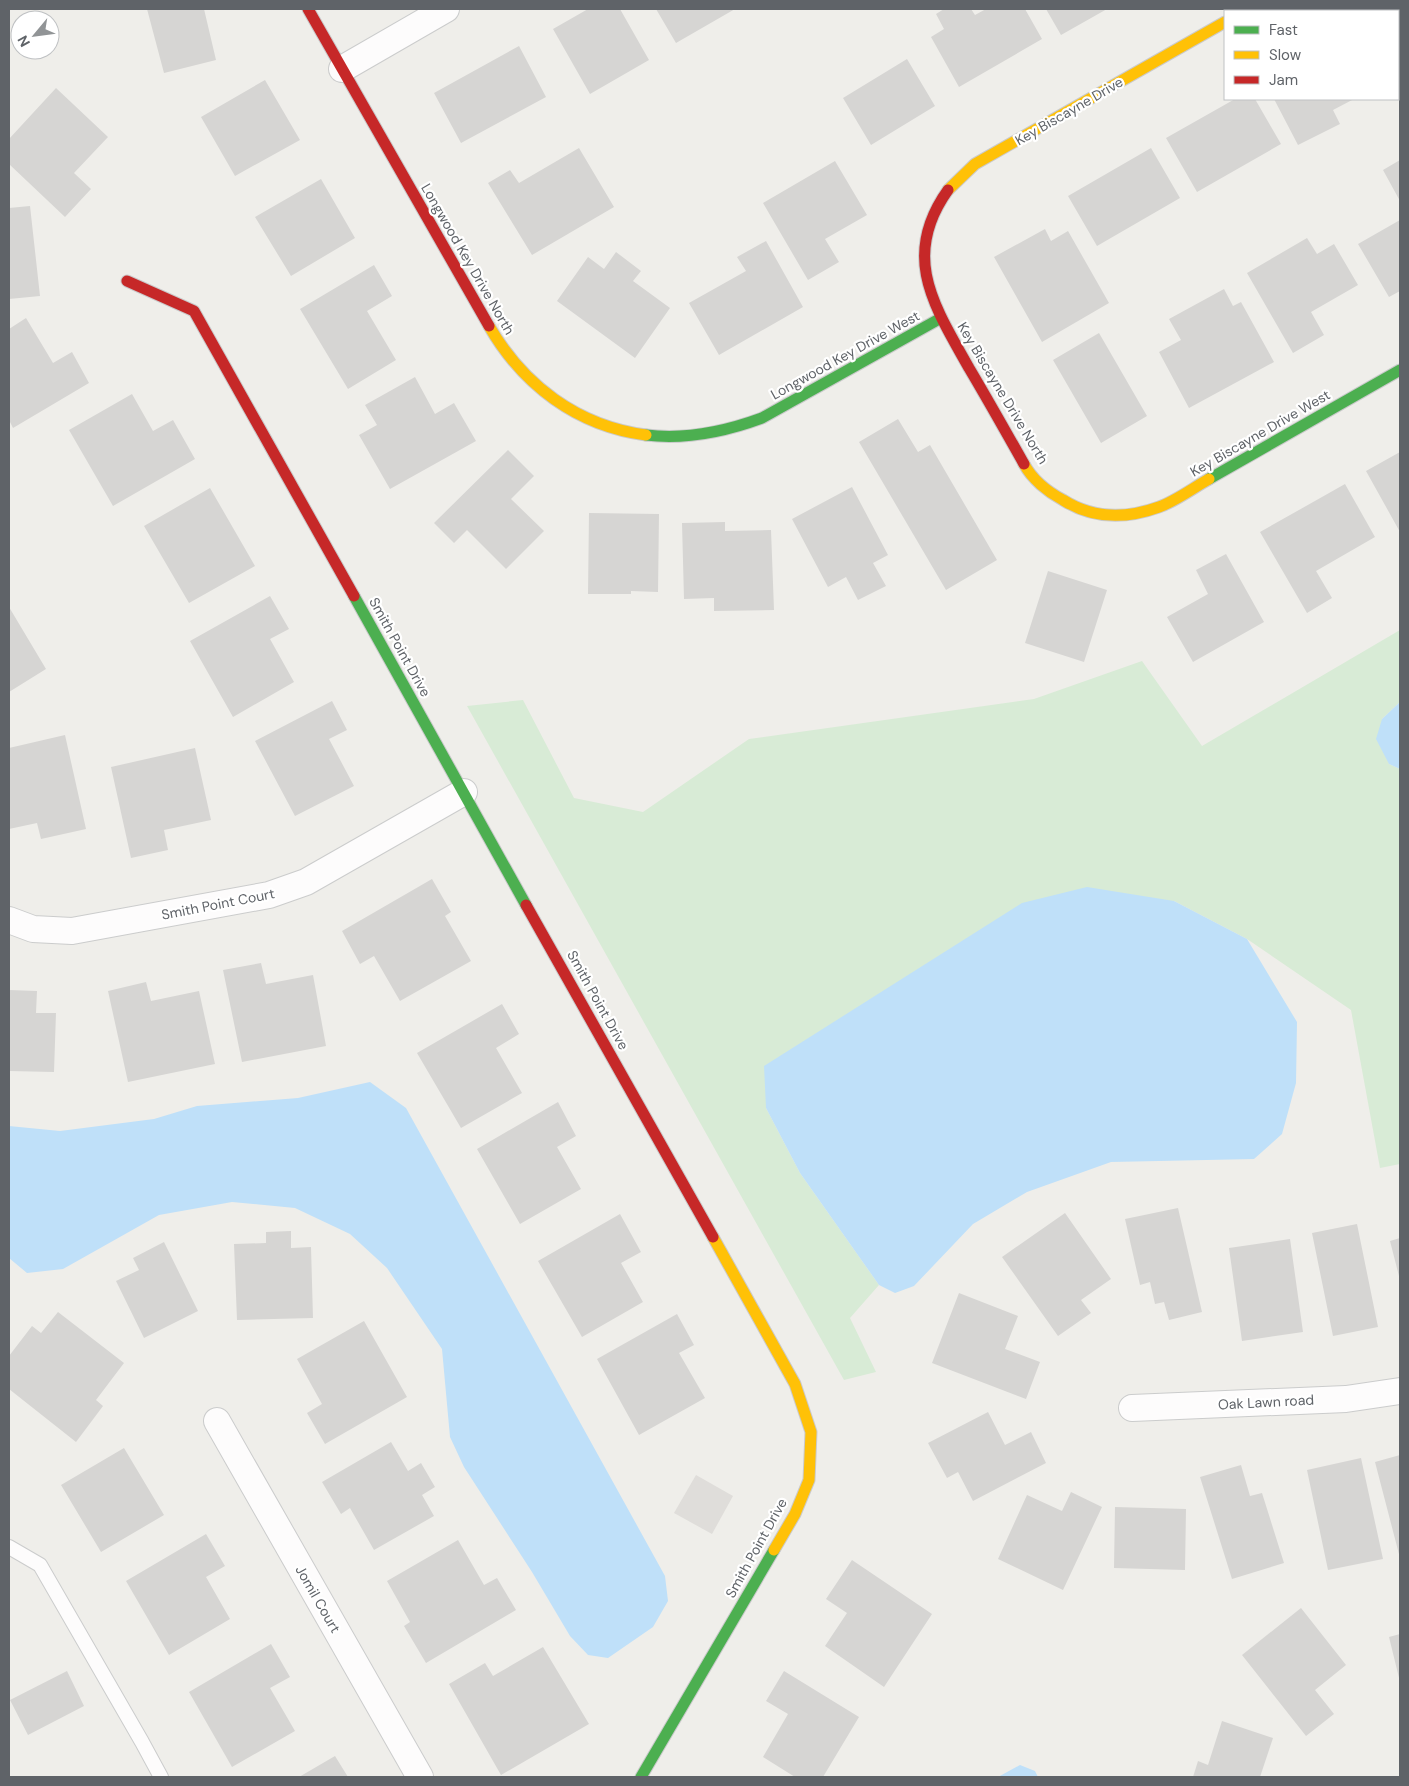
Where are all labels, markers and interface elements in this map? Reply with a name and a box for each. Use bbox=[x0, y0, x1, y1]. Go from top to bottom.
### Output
north arrow bbox=[10, 10, 60, 60]
legend bbox=[1224, 10, 1399, 100]
text: Fast bbox=[1269, 20, 1298, 40]
text: N bbox=[13, 32, 34, 50]
text: Slow bbox=[1269, 45, 1302, 65]
text: Jam bbox=[1269, 70, 1298, 90]
street label: Key Biscayne Drive bbox=[1012, 73, 1126, 149]
street label: Longwood Key Drive North bbox=[417, 180, 519, 338]
street label: Longwood Key Drive West bbox=[767, 307, 923, 403]
street label: Key Biscayne Drive North bbox=[954, 319, 1052, 467]
street label: Key Biscayne Drive West bbox=[1187, 386, 1333, 480]
street label: Smith Point Drive bbox=[365, 594, 435, 700]
street label: Smith Point Court bbox=[160, 884, 276, 924]
street label: Smith Point Drive bbox=[563, 947, 633, 1053]
street label: Oak Lawn road bbox=[1218, 1390, 1314, 1414]
street label: Smith Point Drive bbox=[721, 1495, 791, 1601]
street label: Jomil Court bbox=[291, 1562, 345, 1636]

